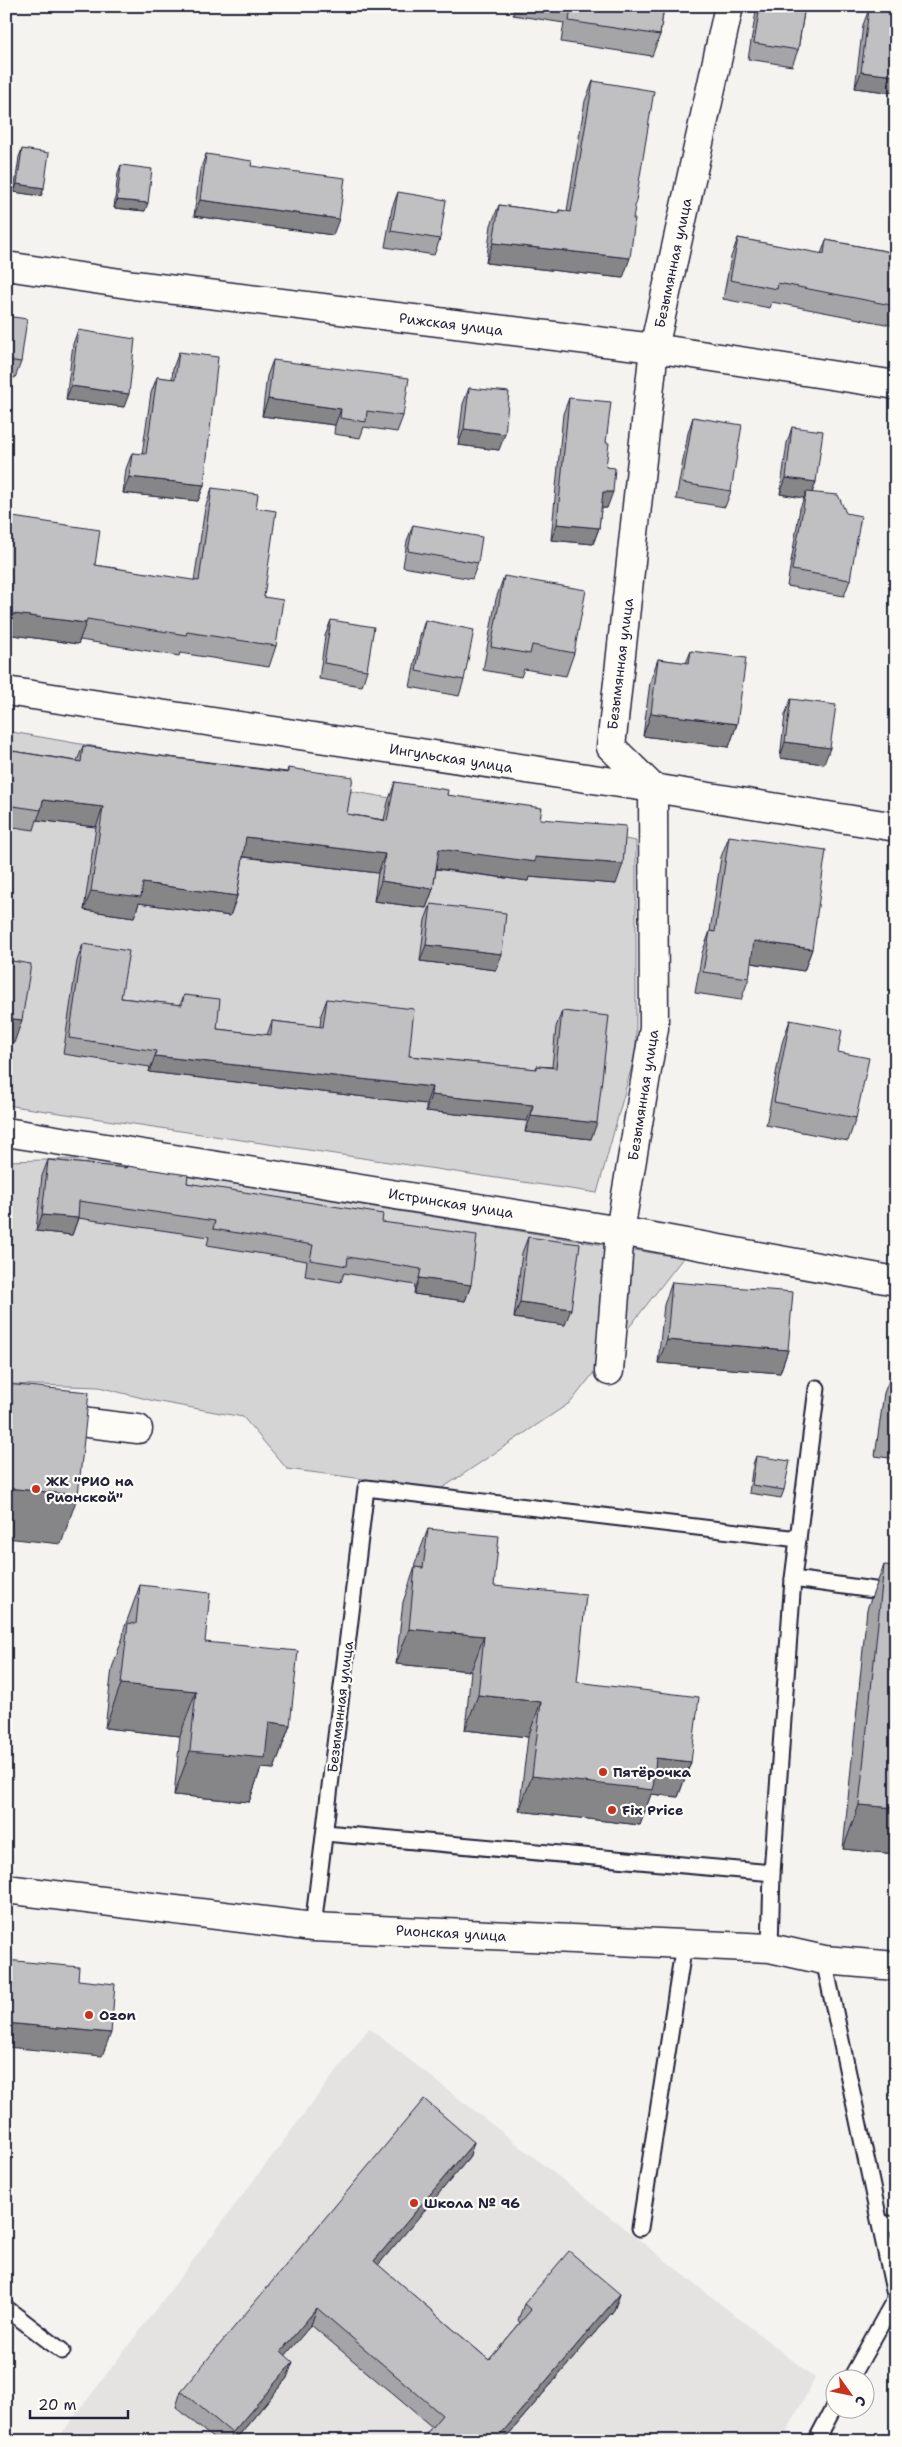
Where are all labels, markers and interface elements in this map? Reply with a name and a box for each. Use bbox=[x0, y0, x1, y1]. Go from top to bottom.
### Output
street label: Безымянная улица bbox=[650, 196, 696, 330]
street label: Рижская улица bbox=[398, 309, 504, 339]
street label: Безымянная улица bbox=[603, 597, 637, 731]
street label: Ингульская улица bbox=[388, 739, 514, 777]
street label: Безымянная улица bbox=[624, 1028, 662, 1162]
street label: Истринская улица bbox=[387, 1184, 515, 1222]
place label: ЖК "РИО на Рионской" bbox=[46, 1472, 134, 1506]
marker: ЖК "РИО на Рионской" bbox=[30, 1483, 42, 1495]
street label: Безымянная улица bbox=[323, 1640, 357, 1774]
place label: Пятёрочка bbox=[613, 1763, 692, 1781]
marker: Пятёрочка bbox=[597, 1766, 609, 1778]
place label: Fix Price bbox=[622, 1801, 683, 1819]
marker: Fix Price bbox=[606, 1804, 618, 1816]
street label: Рионская улица bbox=[395, 1921, 507, 1945]
place label: Ozon bbox=[99, 2006, 136, 2024]
marker: Ozon bbox=[83, 2009, 95, 2021]
place label: Школа № 96 bbox=[424, 2194, 520, 2212]
marker: Школа № 96 bbox=[408, 2197, 420, 2209]
north arrow bbox=[824, 2370, 874, 2420]
scale bar bbox=[30, 2387, 128, 2419]
text: С bbox=[851, 2393, 871, 2410]
text: 20 m bbox=[38, 2395, 77, 2415]

